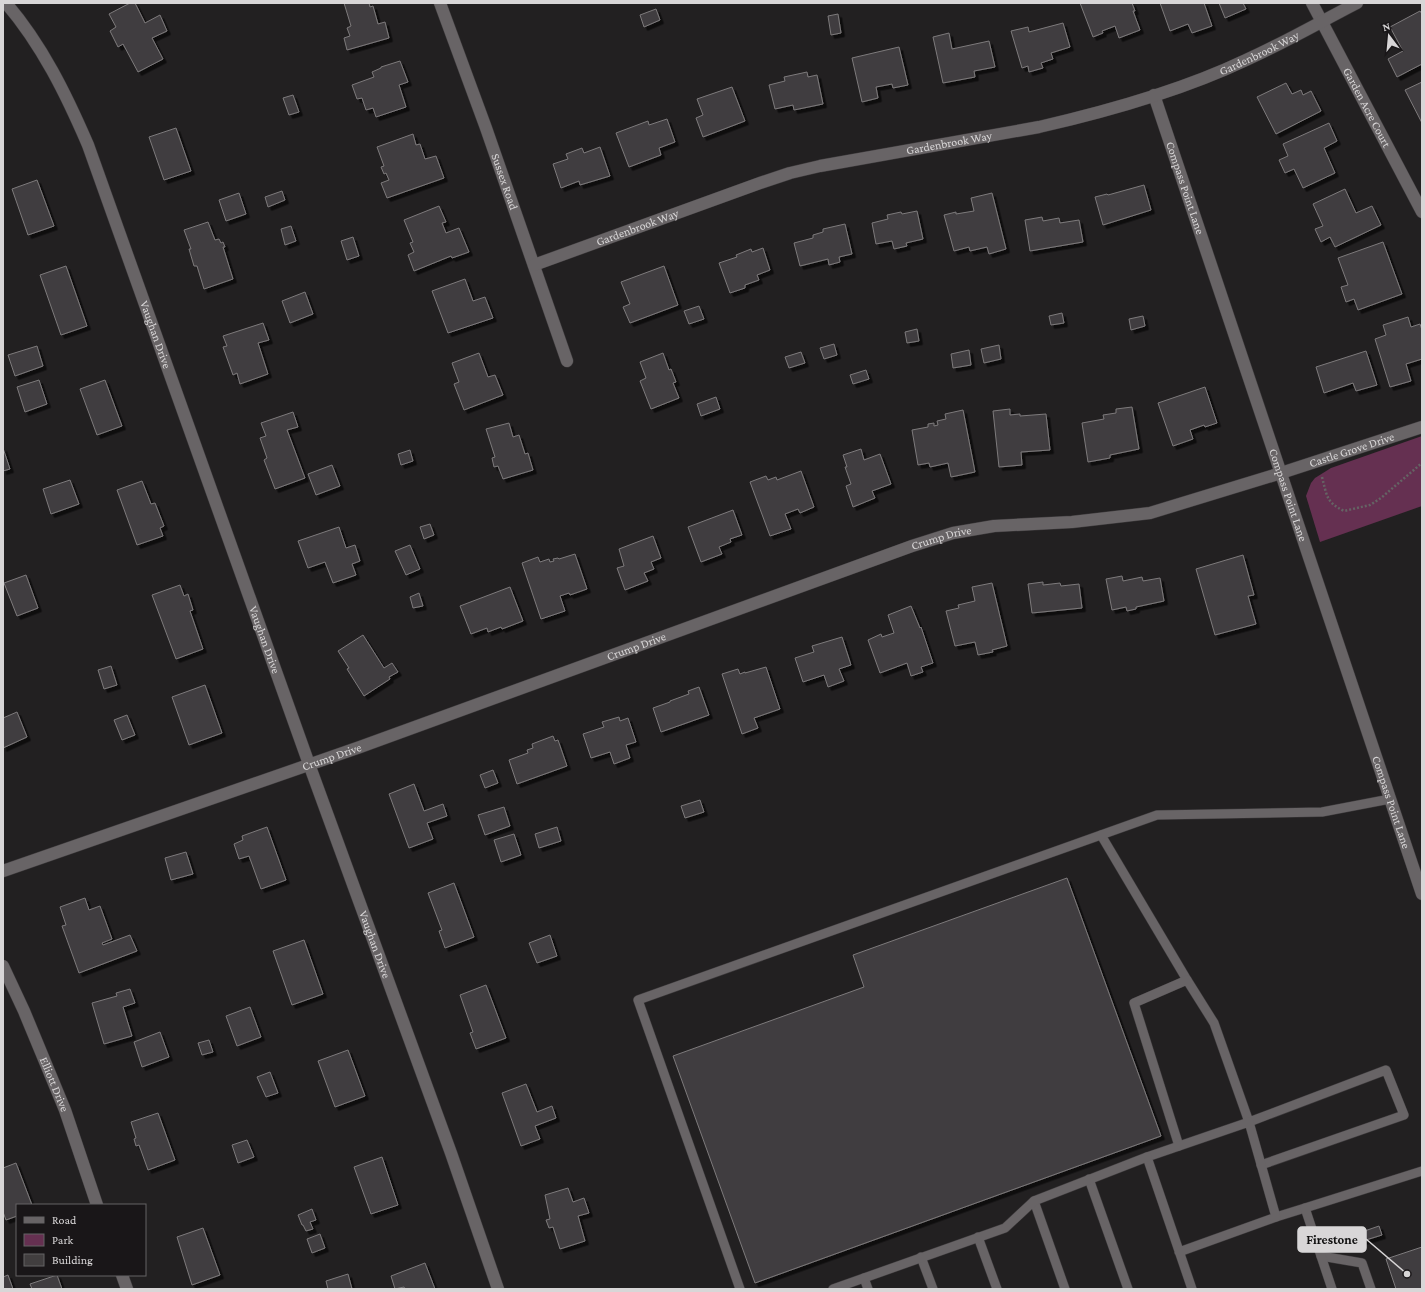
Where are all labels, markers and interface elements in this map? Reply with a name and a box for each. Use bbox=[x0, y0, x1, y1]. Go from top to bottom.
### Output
north arrow bbox=[1369, 16, 1409, 56]
text: N bbox=[1381, 19, 1392, 33]
street label: Gardenbrook Way bbox=[1217, 28, 1302, 78]
street label: Garden Acre Court bbox=[1340, 65, 1394, 151]
street label: Gardenbrook Way bbox=[905, 128, 994, 158]
street label: Compass Point Lane bbox=[1163, 140, 1207, 236]
street label: Sussex Road bbox=[488, 152, 521, 212]
street label: Gardenbrook Way bbox=[594, 206, 681, 249]
street label: Vaughan Drive bbox=[137, 299, 174, 370]
street label: Castle Grove Drive bbox=[1307, 430, 1396, 470]
street label: Compass Point Lane bbox=[1266, 447, 1310, 543]
street label: Crump Drive bbox=[910, 523, 973, 553]
street label: Vaughan Drive bbox=[246, 604, 283, 676]
street label: Crump Drive bbox=[605, 629, 668, 664]
street label: Crump Drive bbox=[300, 740, 363, 774]
street label: Compass Point Lane bbox=[1369, 754, 1413, 851]
street label: Vaughan Drive bbox=[356, 909, 394, 980]
street label: Elliott Drive bbox=[37, 1055, 72, 1114]
legend bbox=[16, 1204, 146, 1276]
text: Road bbox=[52, 1213, 77, 1227]
callout: Firestone bbox=[1298, 1227, 1366, 1252]
text: Firestone bbox=[1306, 1232, 1358, 1247]
text: Park bbox=[52, 1233, 74, 1247]
text: Building bbox=[52, 1253, 93, 1267]

